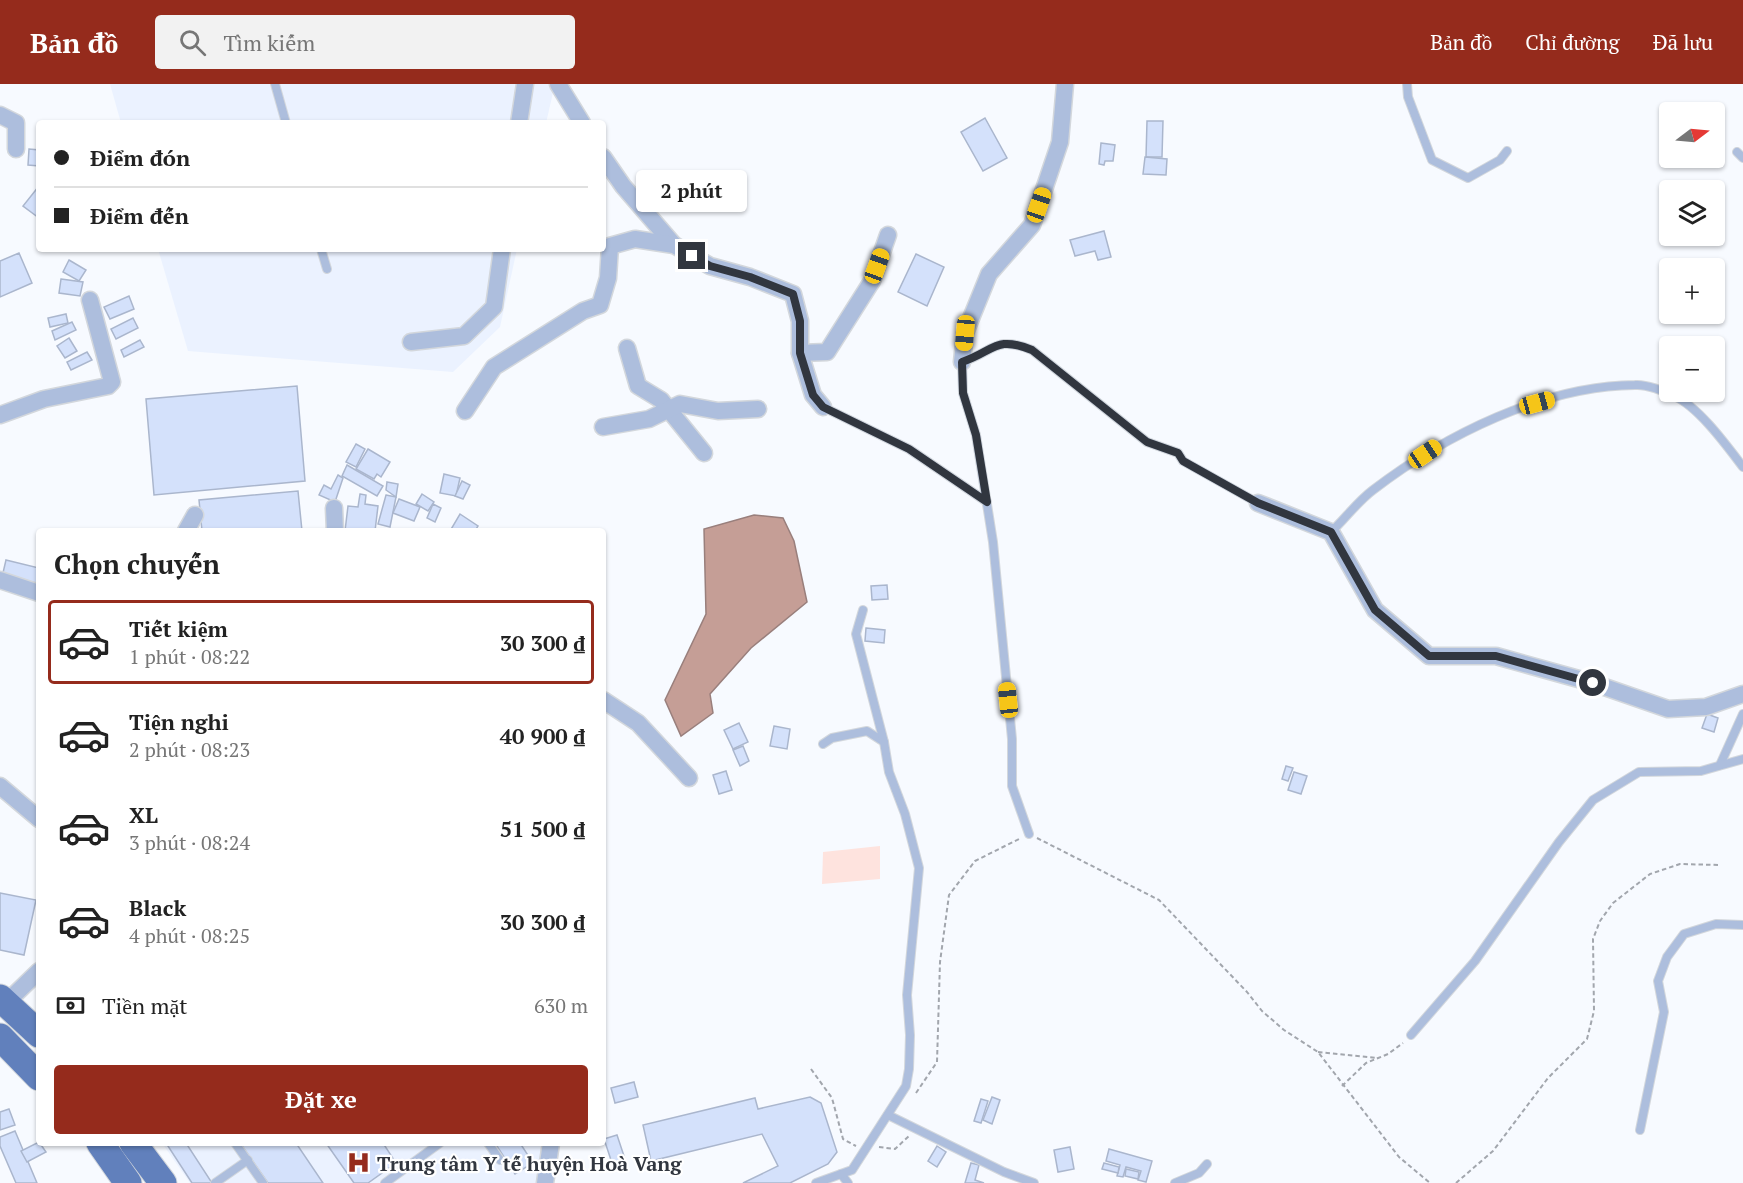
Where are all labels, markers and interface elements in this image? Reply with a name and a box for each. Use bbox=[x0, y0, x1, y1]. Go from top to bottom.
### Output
search box bbox=[155, 15, 575, 69]
text: Bản đồ bbox=[30, 24, 119, 61]
icon: search bbox=[176, 26, 209, 59]
text: Tìm kiếm bbox=[224, 28, 315, 57]
text: Bản đồ bbox=[1430, 28, 1492, 56]
text: Chỉ đường bbox=[1525, 28, 1620, 56]
text: Đã lưu bbox=[1653, 28, 1713, 56]
north arrow bbox=[1659, 102, 1725, 168]
map controls bbox=[1659, 102, 1725, 402]
text: Điểm đón bbox=[90, 143, 190, 172]
callout: 2 phút bbox=[636, 169, 748, 211]
text: 2 phút bbox=[660, 177, 723, 204]
button: layers bbox=[1659, 180, 1725, 246]
car bbox=[1025, 185, 1053, 225]
text: Điểm đến bbox=[90, 201, 189, 230]
route end bbox=[678, 242, 705, 269]
car bbox=[862, 246, 892, 286]
button: + bbox=[1659, 258, 1725, 324]
car bbox=[954, 314, 976, 352]
button: − bbox=[1659, 336, 1725, 402]
car bbox=[1517, 390, 1557, 416]
car bbox=[1405, 436, 1445, 472]
text: Chọn chuyến bbox=[54, 546, 220, 582]
text: Tiết kiệm bbox=[129, 614, 228, 643]
icon: car bbox=[57, 615, 111, 669]
text: 30 300 ₫ bbox=[500, 628, 585, 657]
text: 1 phút · 08:22 bbox=[129, 643, 250, 670]
route start bbox=[1579, 669, 1606, 696]
car bbox=[997, 681, 1019, 719]
text: Tiện nghi bbox=[129, 707, 229, 736]
icon: car bbox=[57, 708, 111, 762]
text: 40 900 ₫ bbox=[500, 721, 585, 750]
text: 2 phút · 08:23 bbox=[129, 736, 250, 763]
text: XL bbox=[129, 800, 158, 829]
icon: car bbox=[57, 801, 111, 855]
text: 51 500 ₫ bbox=[500, 814, 585, 843]
text: 3 phút · 08:24 bbox=[129, 829, 250, 856]
text: Black bbox=[129, 893, 186, 922]
icon: car bbox=[57, 894, 111, 948]
text: 30 300 ₫ bbox=[500, 907, 585, 936]
text: 4 phút · 08:25 bbox=[129, 922, 250, 949]
icon: cash bbox=[54, 989, 87, 1022]
text: Tiền mặt bbox=[102, 991, 187, 1020]
text: 630 m bbox=[534, 992, 588, 1019]
button: Đặt xe bbox=[54, 1065, 588, 1134]
hospital icon: Trung tâm Y tế huyện Hoà Vang bbox=[346, 1150, 372, 1176]
place label: Trung tâm Y tế huyện Hoà Vang bbox=[377, 1150, 682, 1177]

